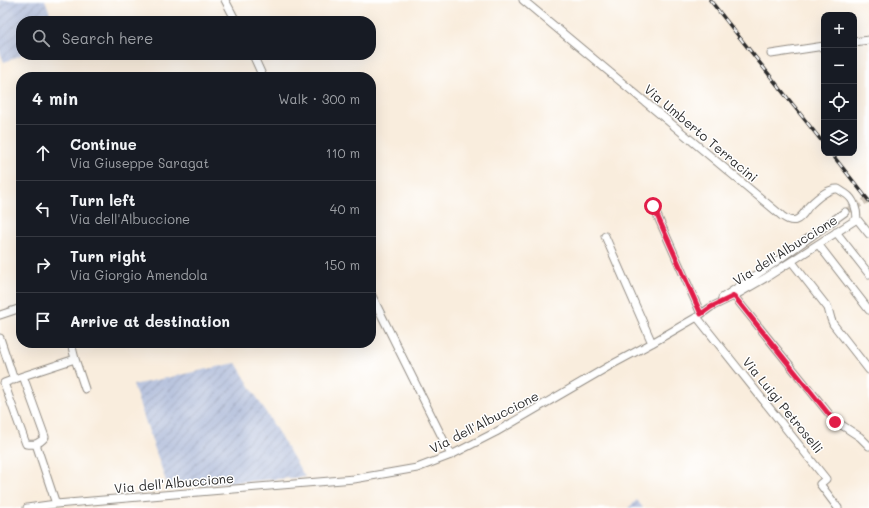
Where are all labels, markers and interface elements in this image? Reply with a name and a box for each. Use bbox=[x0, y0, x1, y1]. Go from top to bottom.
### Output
map controls bbox=[821, 12, 857, 156]
button: + bbox=[821, 12, 857, 48]
search box bbox=[16, 16, 376, 60]
icon: search bbox=[30, 27, 52, 49]
text: Search here bbox=[62, 28, 153, 48]
button: − bbox=[821, 48, 857, 84]
street label: Via Umberto Terracini bbox=[641, 80, 762, 185]
button: locate bbox=[821, 84, 857, 120]
text: 4 min bbox=[32, 87, 78, 109]
text: Walk · 300 m bbox=[278, 90, 360, 107]
button: layers bbox=[821, 120, 857, 156]
text: Continue bbox=[70, 134, 137, 154]
icon: ahead bbox=[32, 142, 54, 164]
text: 110 m bbox=[326, 144, 360, 161]
text: Via Giuseppe Saragat bbox=[70, 154, 209, 171]
text: Turn left bbox=[70, 190, 135, 210]
route start bbox=[644, 197, 662, 215]
icon: left bbox=[32, 198, 54, 220]
text: 40 m bbox=[330, 200, 360, 217]
text: Via dell'Albuccione bbox=[70, 210, 190, 227]
street label: Via dell'Albuccione bbox=[729, 211, 840, 289]
text: Turn right bbox=[70, 246, 147, 266]
icon: right bbox=[32, 254, 54, 276]
text: 150 m bbox=[324, 256, 360, 273]
text: Via Giorgio Amendola bbox=[70, 266, 208, 283]
icon: arrive bbox=[32, 310, 54, 332]
text: Arrive at destination bbox=[70, 311, 230, 331]
street label: Via Luigi Petroselli bbox=[739, 353, 827, 456]
street label: Via dell'Albuccione bbox=[426, 387, 541, 456]
route end bbox=[826, 413, 844, 431]
street label: Via dell'Albuccione bbox=[113, 469, 235, 496]

